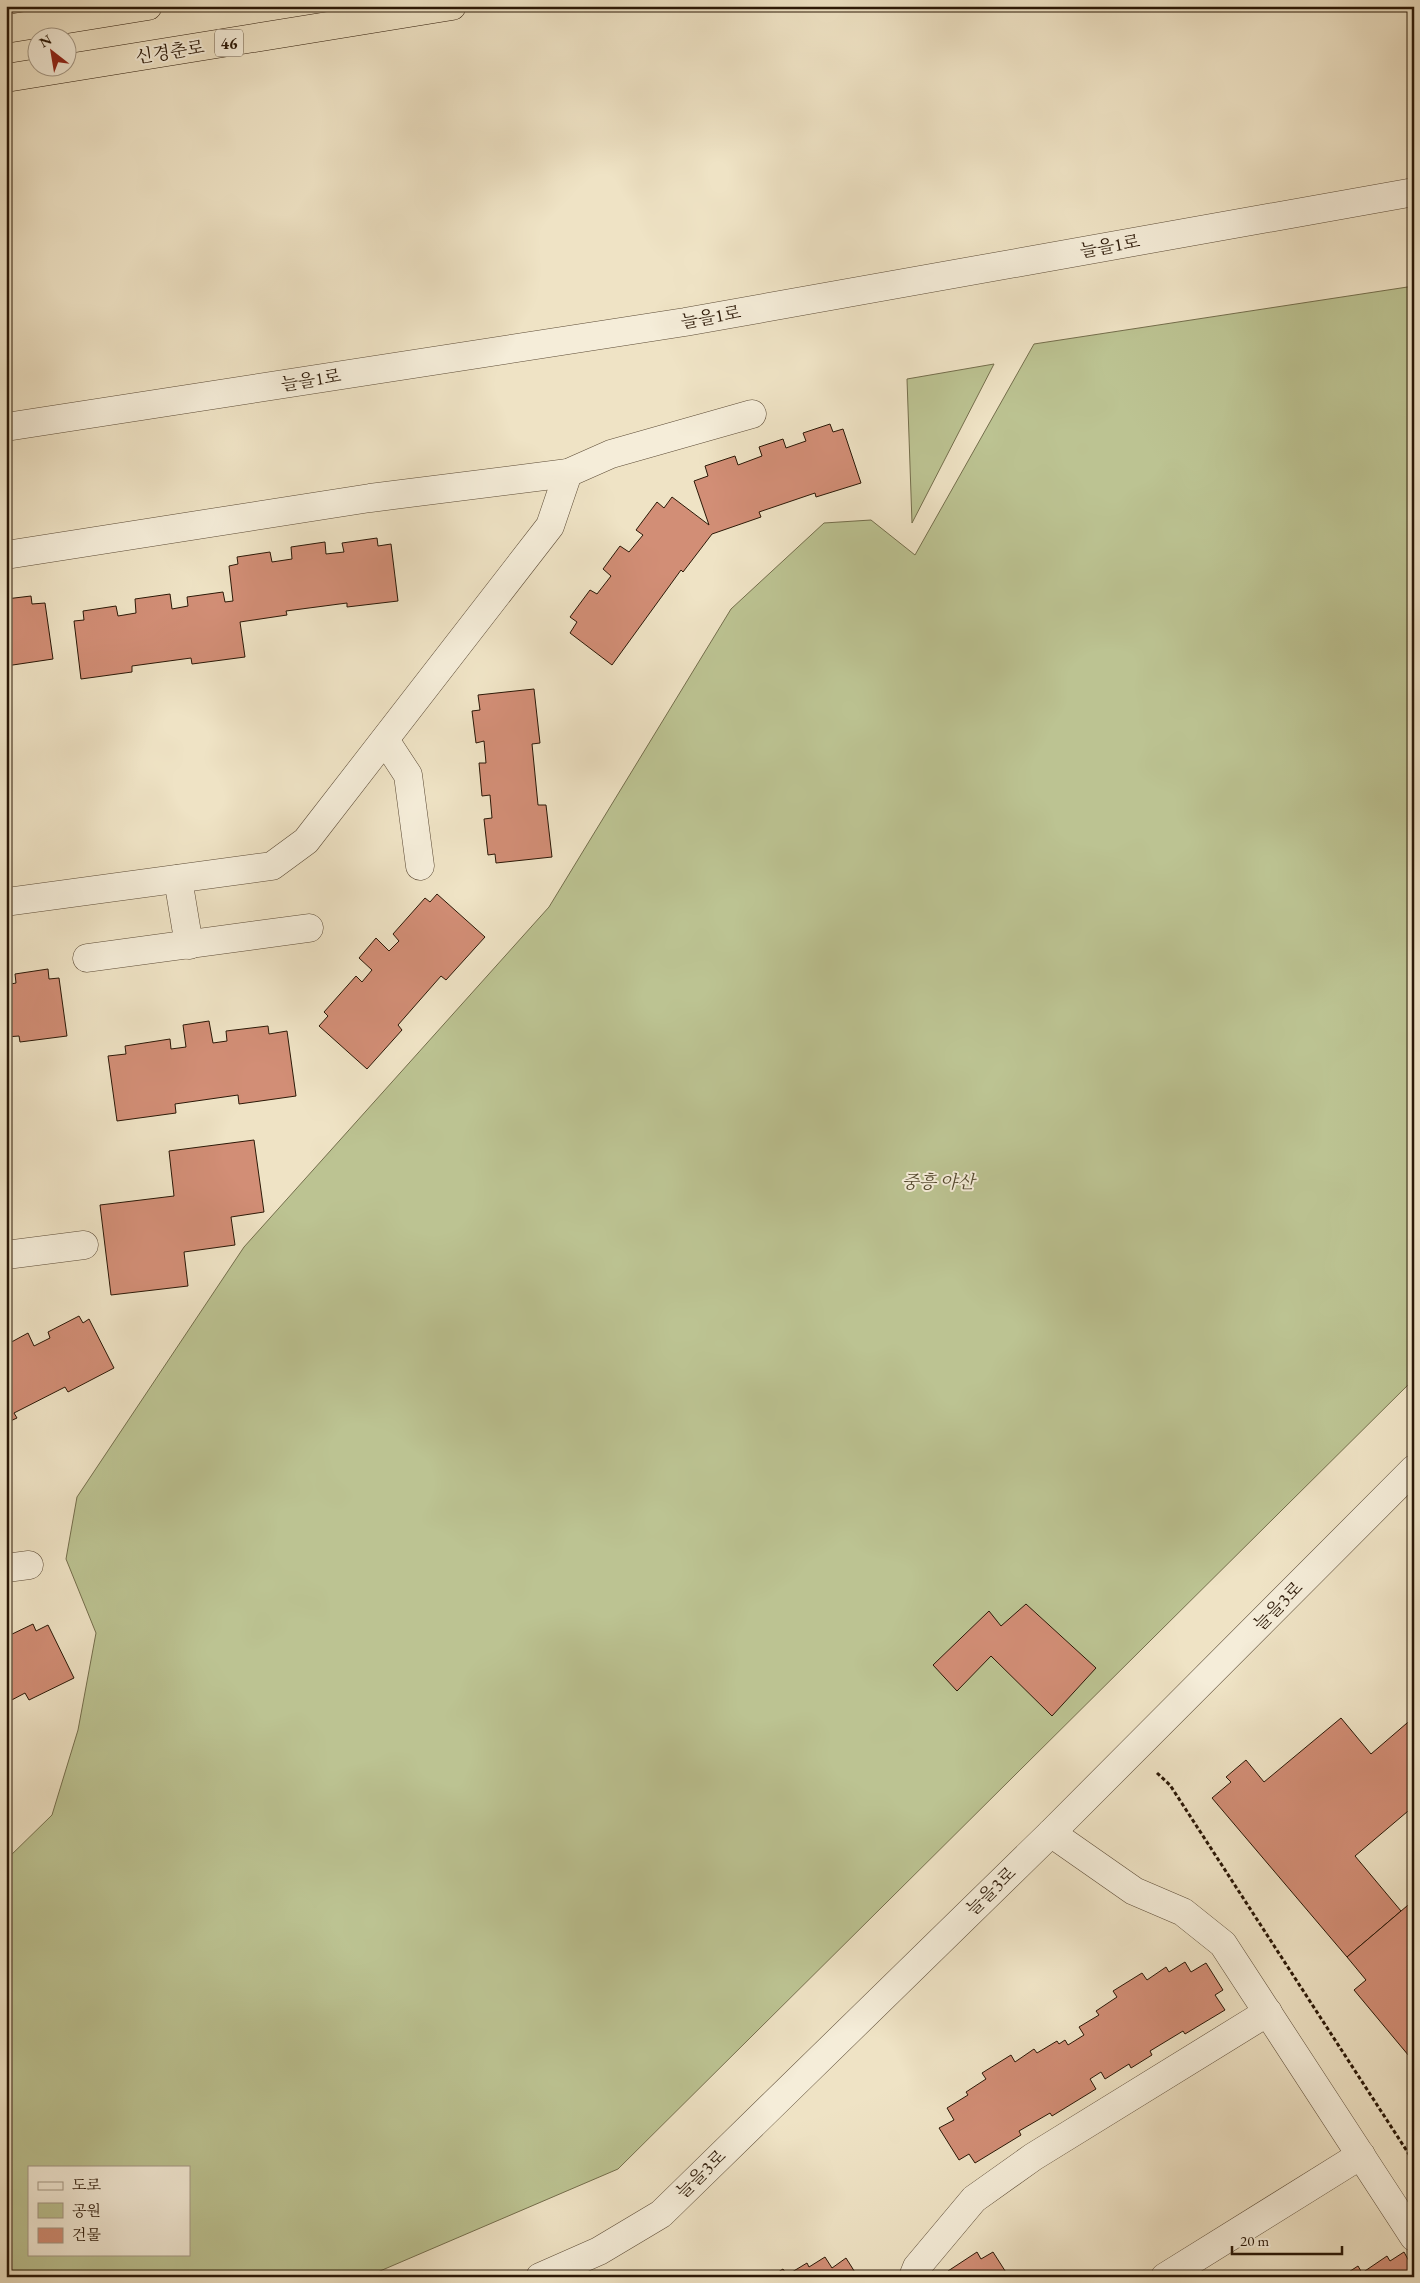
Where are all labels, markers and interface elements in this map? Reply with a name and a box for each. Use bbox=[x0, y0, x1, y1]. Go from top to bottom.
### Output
north arrow bbox=[28, 28, 78, 78]
road number: 46 bbox=[215, 29, 243, 56]
text: N bbox=[36, 30, 55, 51]
street label: 신경춘로 bbox=[134, 35, 206, 68]
street label: 늘을1로 bbox=[1078, 229, 1142, 262]
street label: 늘을1로 bbox=[679, 300, 743, 333]
street label: 늘을1로 bbox=[279, 363, 343, 396]
park label: 중흥 야산 bbox=[901, 1170, 977, 1193]
street label: 늘을3로 bbox=[1248, 1576, 1307, 1635]
street label: 늘을3로 bbox=[961, 1861, 1021, 1920]
street label: 늘을3로 bbox=[671, 2144, 731, 2203]
legend bbox=[28, 2166, 190, 2256]
text: 도로 bbox=[72, 2175, 101, 2194]
text: 공원 bbox=[72, 2201, 101, 2220]
scale bar bbox=[1232, 2223, 1342, 2255]
text: 건물 bbox=[72, 2225, 101, 2244]
text: 20 m bbox=[1240, 2231, 1269, 2250]

